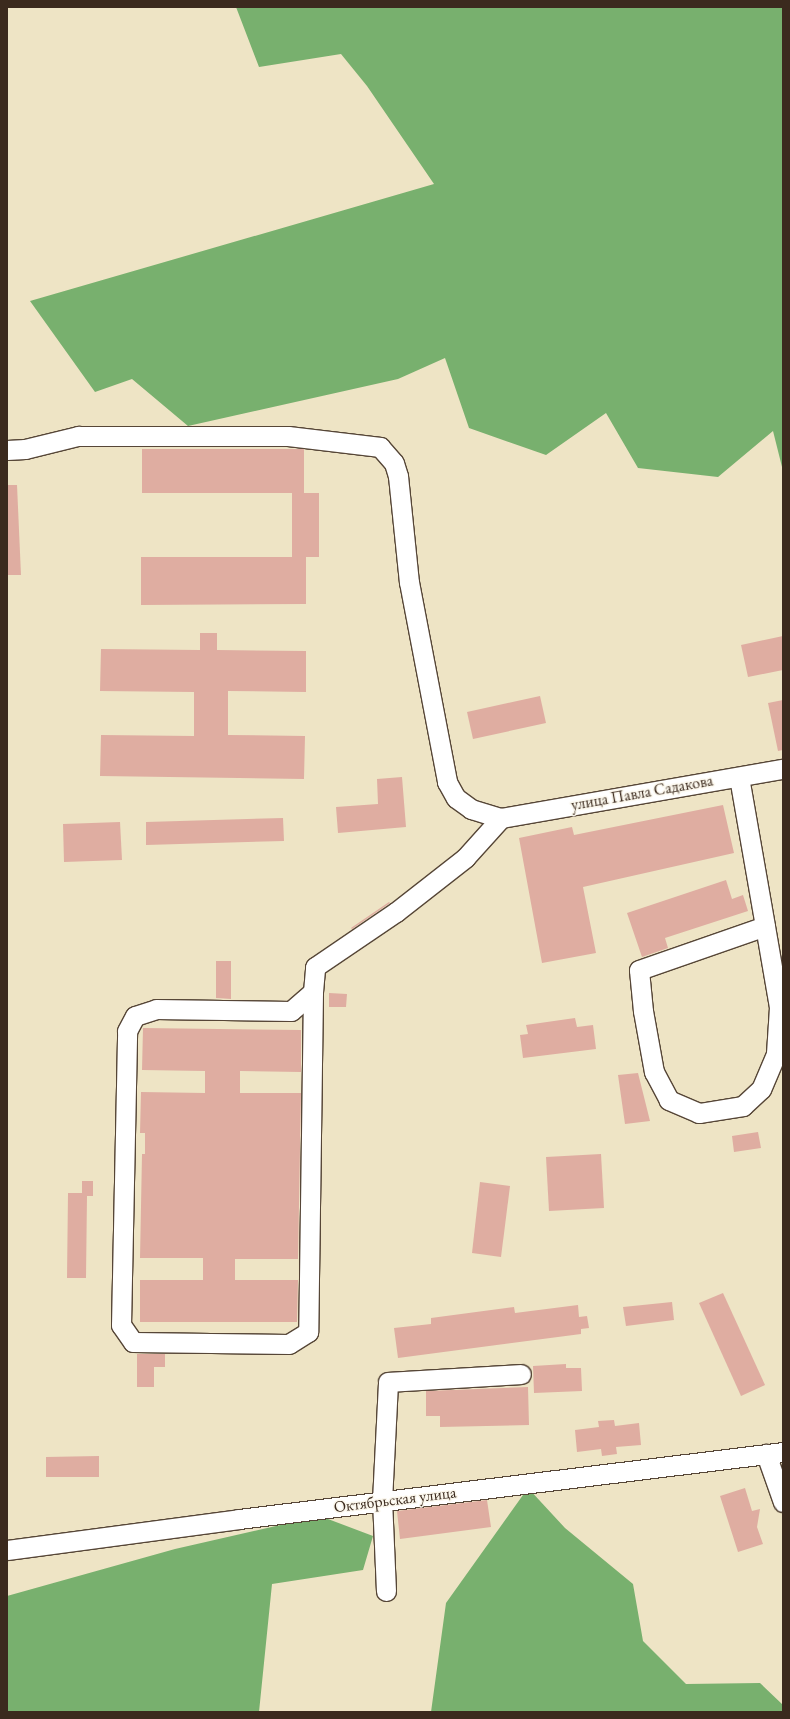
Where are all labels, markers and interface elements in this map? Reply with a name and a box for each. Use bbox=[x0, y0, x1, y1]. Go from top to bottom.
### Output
street label: улица Павла Садакова bbox=[570, 771, 714, 815]
street label: Октябрьская улица bbox=[333, 1483, 457, 1517]

